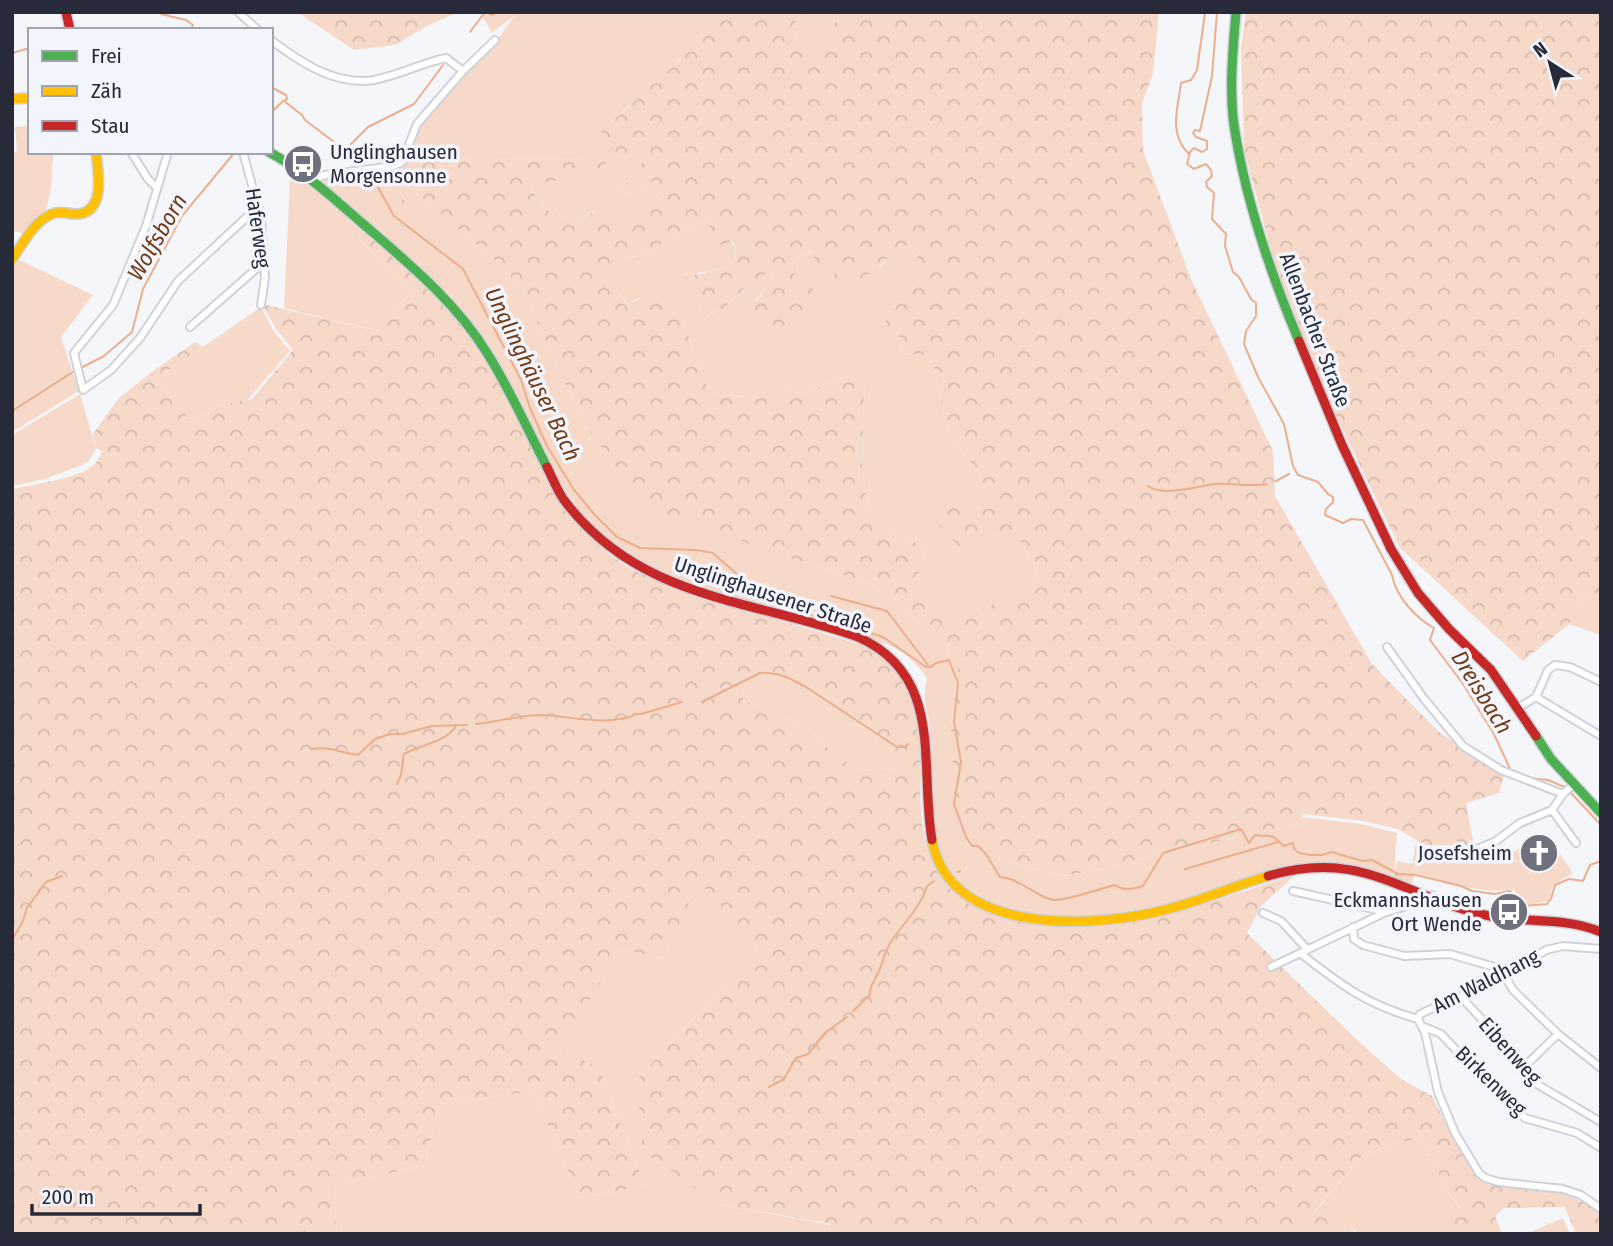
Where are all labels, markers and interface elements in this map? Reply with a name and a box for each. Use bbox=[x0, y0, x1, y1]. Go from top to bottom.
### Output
legend bbox=[28, 28, 273, 154]
north arrow bbox=[1515, 28, 1585, 98]
text: N bbox=[1529, 37, 1552, 62]
text: Frei bbox=[91, 43, 122, 69]
text: Zäh bbox=[91, 78, 122, 104]
text: Stau bbox=[91, 113, 129, 139]
place label: Unglinghausen Morgensonne bbox=[330, 139, 458, 189]
bus stop icon: Unglinghausen Morgensonne bbox=[282, 143, 324, 185]
street label: Haferweg bbox=[239, 186, 277, 270]
water label: Wolfsborn bbox=[121, 189, 193, 285]
street label: Allenbacher Straße bbox=[1274, 249, 1356, 411]
water label: Unglinghäuser Bach bbox=[479, 283, 587, 465]
street label: Unglinghausener Straße bbox=[671, 551, 875, 639]
water label: Dreisbach bbox=[1445, 645, 1519, 739]
church icon: Josefsheim bbox=[1518, 832, 1560, 874]
place label: Josefsheim bbox=[1418, 840, 1512, 866]
place label: Eckmannshausen Ort Wende bbox=[1334, 887, 1482, 937]
bus stop icon: Eckmannshausen Ort Wende bbox=[1488, 891, 1530, 933]
street label: Am Waldhang bbox=[1428, 943, 1544, 1019]
street label: Eibenweg bbox=[1473, 1012, 1547, 1090]
street label: Birkenweg bbox=[1450, 1041, 1532, 1121]
scale bar bbox=[32, 1172, 200, 1216]
text: 200 m bbox=[42, 1184, 94, 1210]

